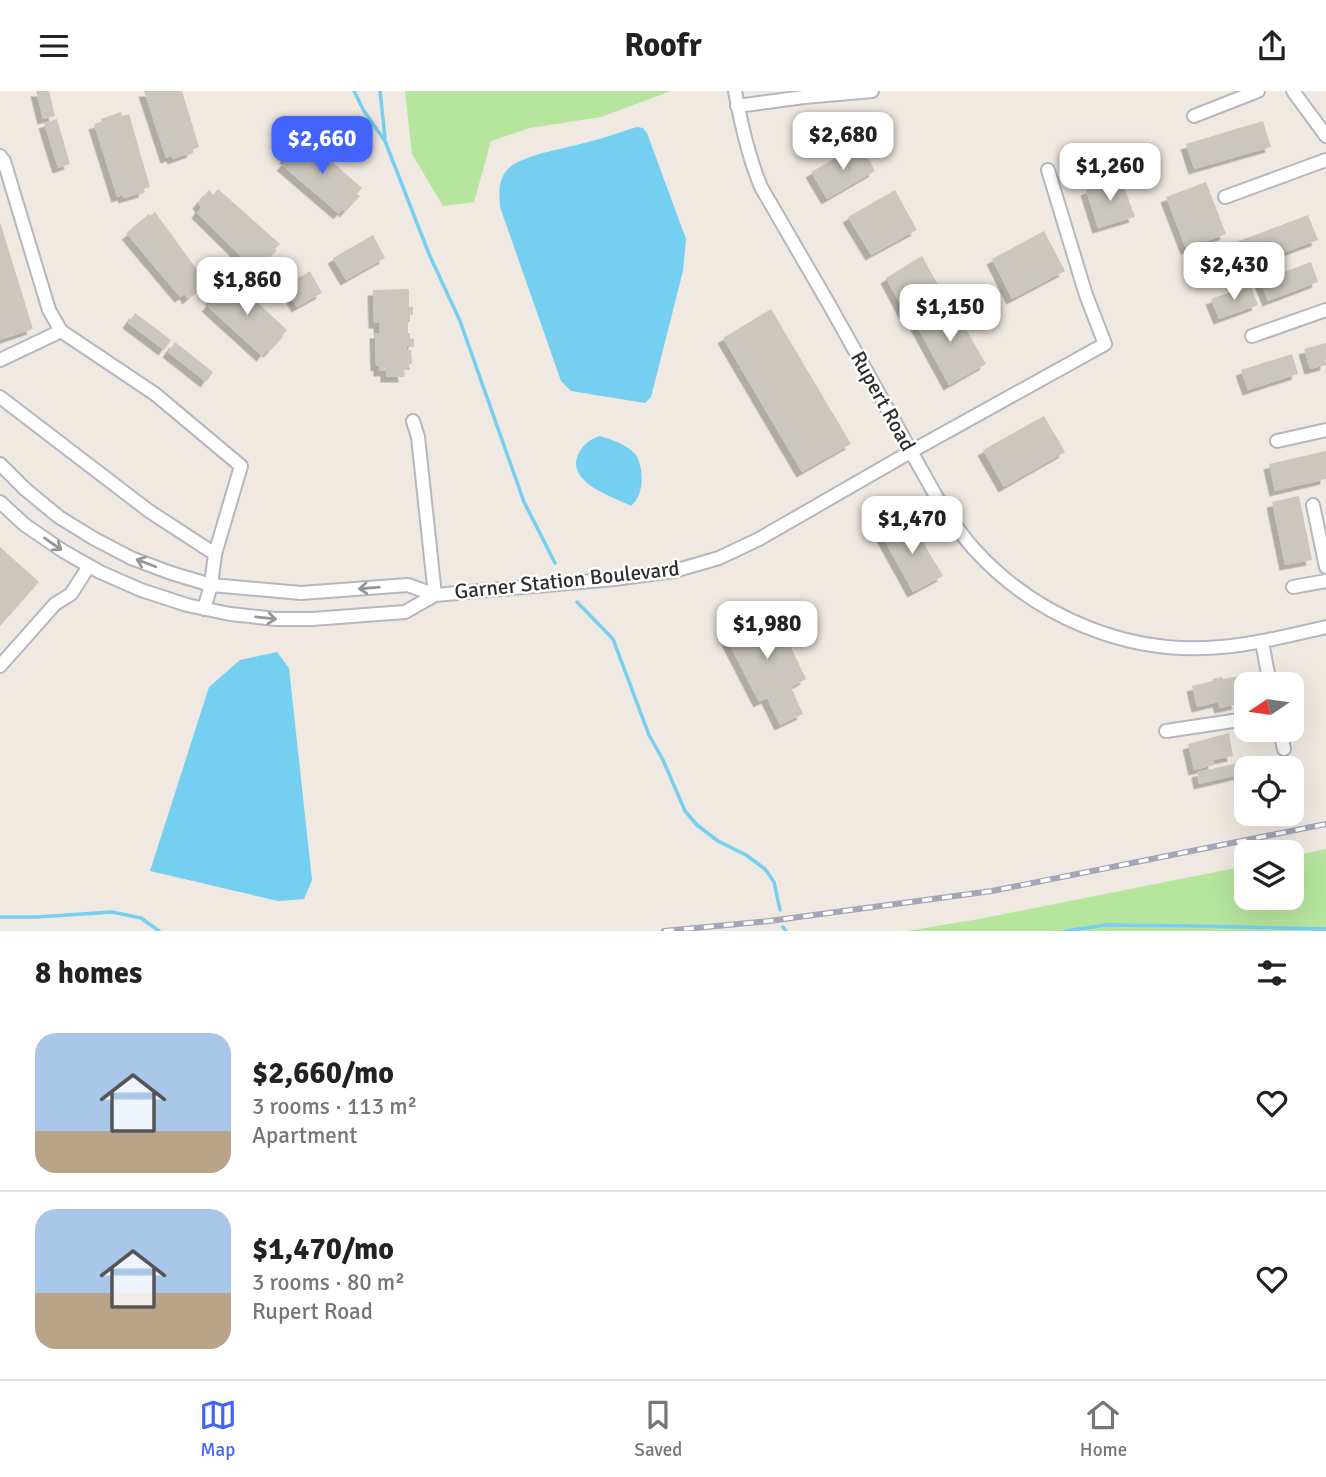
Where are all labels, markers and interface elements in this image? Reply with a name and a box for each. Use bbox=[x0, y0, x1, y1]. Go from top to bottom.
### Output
text: Roofr bbox=[624, 26, 702, 65]
icon: menu bbox=[35, 27, 73, 65]
icon: share bbox=[1253, 27, 1291, 65]
pin: $2,680 bbox=[786, 113, 900, 172]
pin: $2,660 bbox=[265, 116, 379, 176]
text: $2,680 bbox=[809, 120, 877, 149]
text: $2,660 bbox=[288, 124, 356, 153]
pin: $1,260 bbox=[1053, 143, 1167, 203]
text: $1,260 bbox=[1076, 151, 1144, 180]
pin: $2,430 bbox=[1177, 243, 1291, 302]
text: $2,430 bbox=[1200, 250, 1268, 279]
pin: $1,860 bbox=[190, 257, 304, 317]
text: $1,860 bbox=[213, 265, 281, 294]
pin: $1,150 bbox=[893, 285, 1007, 344]
text: $1,150 bbox=[916, 292, 984, 321]
street label: Rupert Road bbox=[845, 346, 921, 456]
pin: $1,470 bbox=[855, 497, 969, 556]
text: $1,470 bbox=[878, 504, 946, 533]
one-way arrow bbox=[43, 537, 62, 551]
street label: Garner Station Boulevard bbox=[453, 555, 681, 605]
one-way arrow bbox=[135, 556, 157, 568]
one-way arrow bbox=[358, 582, 381, 595]
pin: $1,980 bbox=[710, 601, 824, 661]
text: $1,980 bbox=[733, 609, 801, 638]
one-way arrow bbox=[254, 611, 277, 624]
north arrow bbox=[1234, 672, 1304, 742]
map controls bbox=[1234, 672, 1304, 910]
button: locate bbox=[1234, 756, 1304, 826]
button: layers bbox=[1234, 840, 1304, 910]
icon: filters bbox=[1253, 954, 1291, 992]
text: 8 homes bbox=[35, 955, 142, 992]
text: $2,660/mo bbox=[252, 1055, 394, 1092]
icon: home bbox=[91, 1061, 175, 1145]
icon: heart bbox=[1253, 1084, 1291, 1122]
text: 3 rooms · 113 m² bbox=[252, 1092, 417, 1121]
text: Apartment bbox=[252, 1121, 357, 1150]
text: $1,470/mo bbox=[252, 1231, 394, 1268]
icon: home bbox=[91, 1237, 175, 1321]
icon: heart bbox=[1253, 1260, 1291, 1298]
text: 3 rooms · 80 m² bbox=[252, 1268, 405, 1297]
text: Rupert Road bbox=[252, 1297, 373, 1326]
tab: Map bbox=[199, 1396, 237, 1462]
tab: Saved bbox=[634, 1396, 682, 1462]
tab: Home bbox=[1080, 1396, 1127, 1462]

